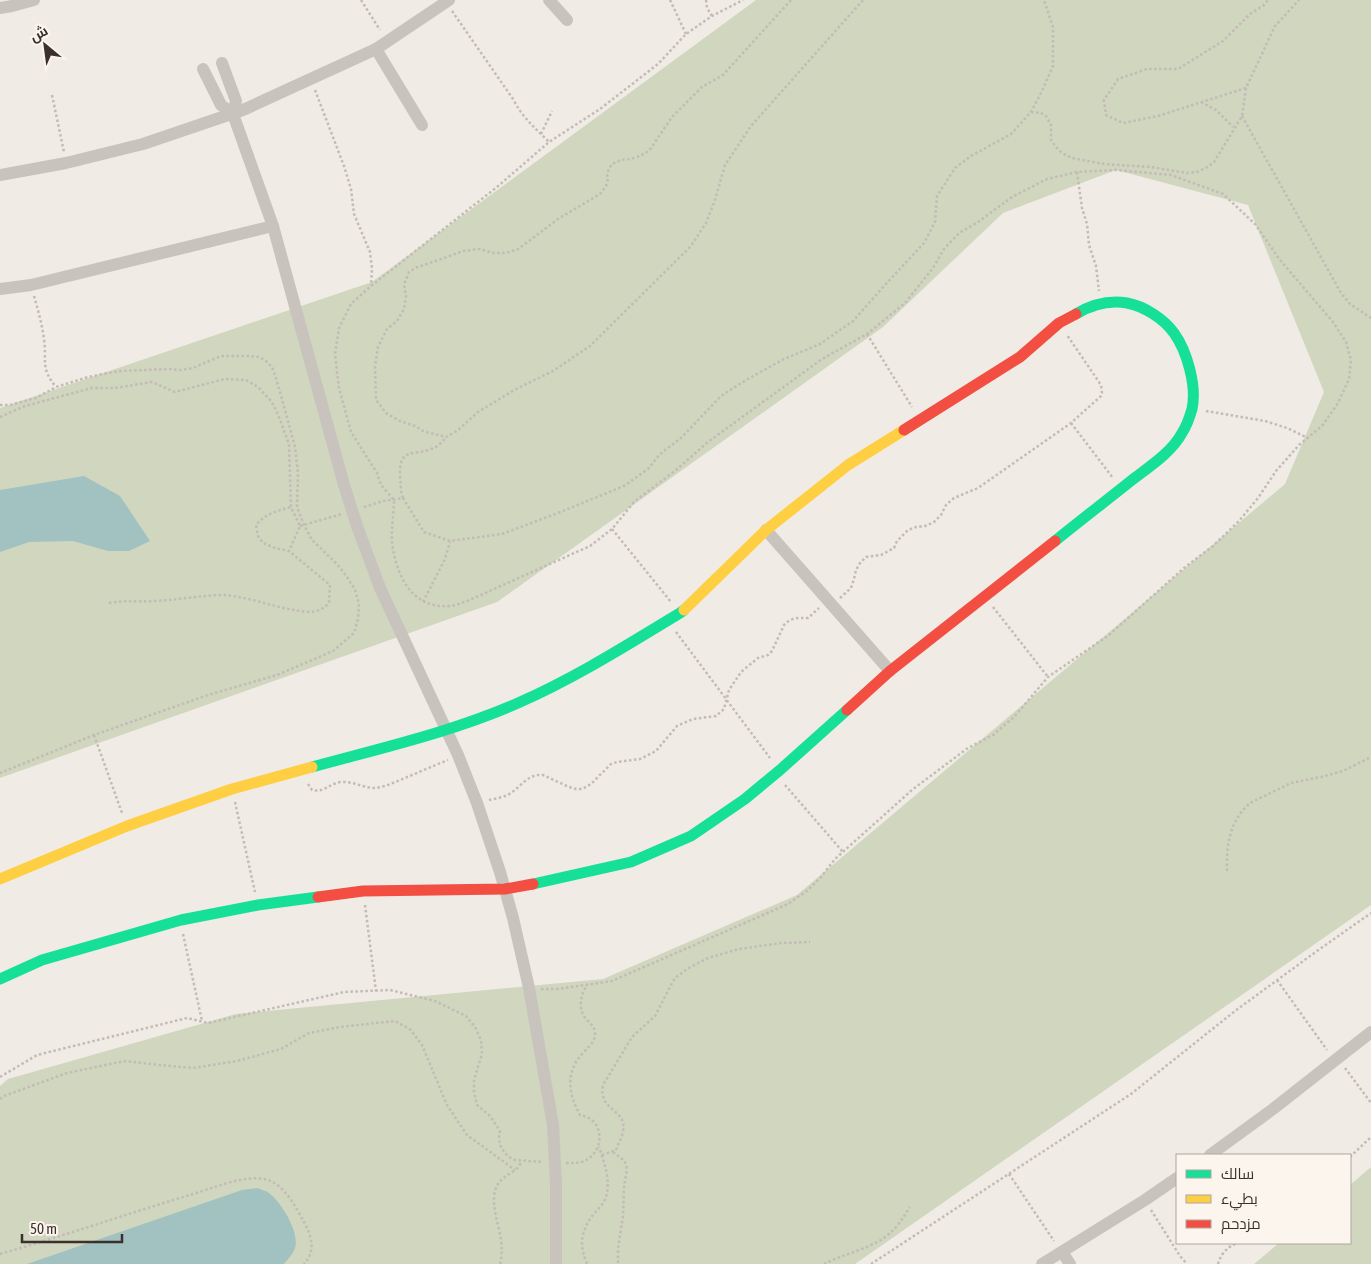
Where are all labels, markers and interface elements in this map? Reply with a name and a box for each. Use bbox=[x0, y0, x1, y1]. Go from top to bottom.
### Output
north arrow bbox=[20, 20, 70, 70]
text: ش bbox=[27, 22, 51, 46]
legend bbox=[1176, 1154, 1351, 1244]
text: سالك bbox=[1221, 1165, 1254, 1182]
text: بطيء bbox=[1221, 1190, 1258, 1211]
scale bar bbox=[22, 1212, 122, 1244]
text: مزدحم bbox=[1221, 1215, 1261, 1234]
text: 50 m bbox=[30, 1220, 57, 1237]

